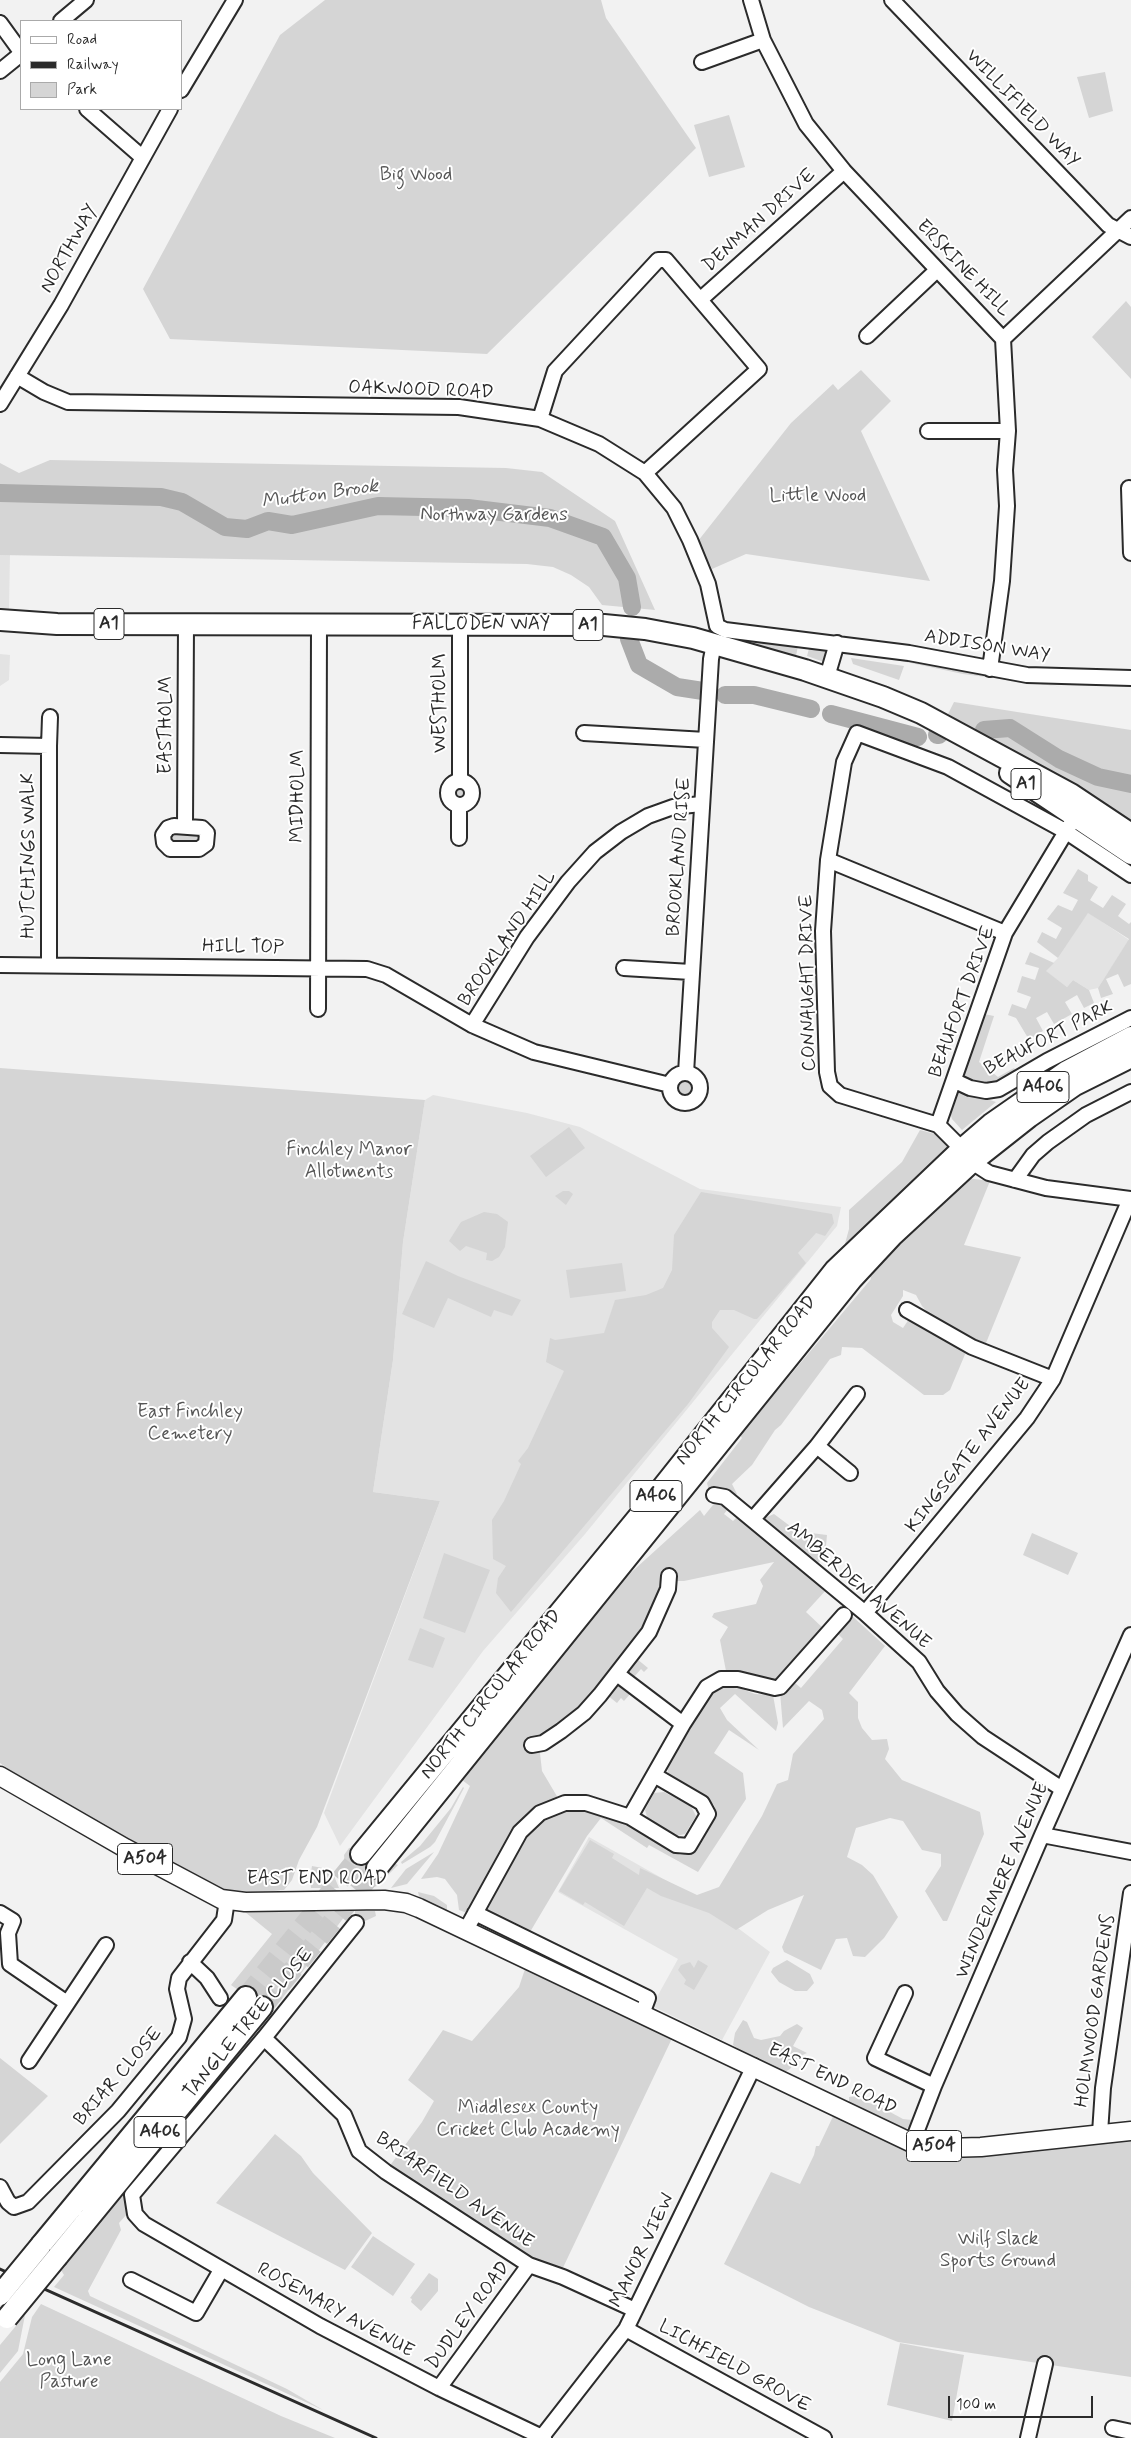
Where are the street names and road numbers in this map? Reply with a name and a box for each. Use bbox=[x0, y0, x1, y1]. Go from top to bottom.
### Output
street label: WILLIFIELD WAY bbox=[960, 45, 1084, 173]
street label: DENMAN DRIVE bbox=[699, 164, 821, 278]
street label: NORTHWAY bbox=[36, 201, 104, 297]
street label: ERSKINE HILL bbox=[911, 216, 1015, 322]
street label: OAKWOOD ROAD bbox=[348, 377, 494, 405]
road number: A1 bbox=[94, 608, 124, 640]
road number: A1 bbox=[573, 610, 603, 640]
street label: FALLODEN WAY bbox=[412, 614, 550, 636]
street label: ADDISON WAY bbox=[923, 626, 1051, 668]
street label: WESTHOLM bbox=[430, 653, 452, 753]
street label: EASTHOLM bbox=[156, 676, 178, 774]
street label: MIDHOLM bbox=[288, 749, 310, 843]
road number: A1 bbox=[1011, 769, 1041, 800]
street label: HUTCHINGS WALK bbox=[19, 773, 41, 939]
street label: BROOKLAND RISE bbox=[663, 777, 697, 937]
street label: BROOKLAND HILL bbox=[454, 867, 562, 1011]
street label: CONNAUGHT DRIVE bbox=[796, 894, 822, 1072]
street label: BEAUFORT DRIVE bbox=[925, 923, 1001, 1081]
street label: HILL TOP bbox=[202, 936, 284, 960]
street label: BEAUFORT PARK bbox=[981, 997, 1117, 1081]
road number: A406 bbox=[1017, 1072, 1069, 1102]
street label: NORTH CIRCULAR ROAD bbox=[672, 1292, 822, 1470]
street label: KINGSGATE AVENUE bbox=[902, 1374, 1036, 1538]
road number: A406 bbox=[630, 1480, 682, 1512]
street label: AMBERDEN AVENUE bbox=[781, 1517, 935, 1655]
street label: NORTH CIRCULAR ROAD bbox=[417, 1606, 567, 1784]
street label: WINDERMERE AVENUE bbox=[951, 1780, 1055, 1982]
road number: A504 bbox=[118, 1844, 172, 1875]
street label: EAST END ROAD bbox=[247, 1869, 387, 1891]
street label: HOLMWOOD GARDENS bbox=[1071, 1913, 1121, 2109]
street label: TANGLE TREE CLOSE bbox=[179, 1944, 319, 2104]
street label: BRIAR CLOSE bbox=[70, 2023, 168, 2131]
street label: EAST END ROAD bbox=[764, 2039, 900, 2121]
road number: A406 bbox=[134, 2116, 186, 2148]
street label: BRIARFIELD AVENUE bbox=[371, 2128, 537, 2254]
road number: A504 bbox=[906, 2130, 962, 2162]
street label: MANOR VIEW bbox=[606, 2190, 680, 2312]
street label: DUDLEY ROAD bbox=[422, 2257, 516, 2375]
street label: ROSEMARY AVENUE bbox=[253, 2258, 417, 2364]
street label: LICHFIELD GROVE bbox=[654, 2316, 814, 2418]

